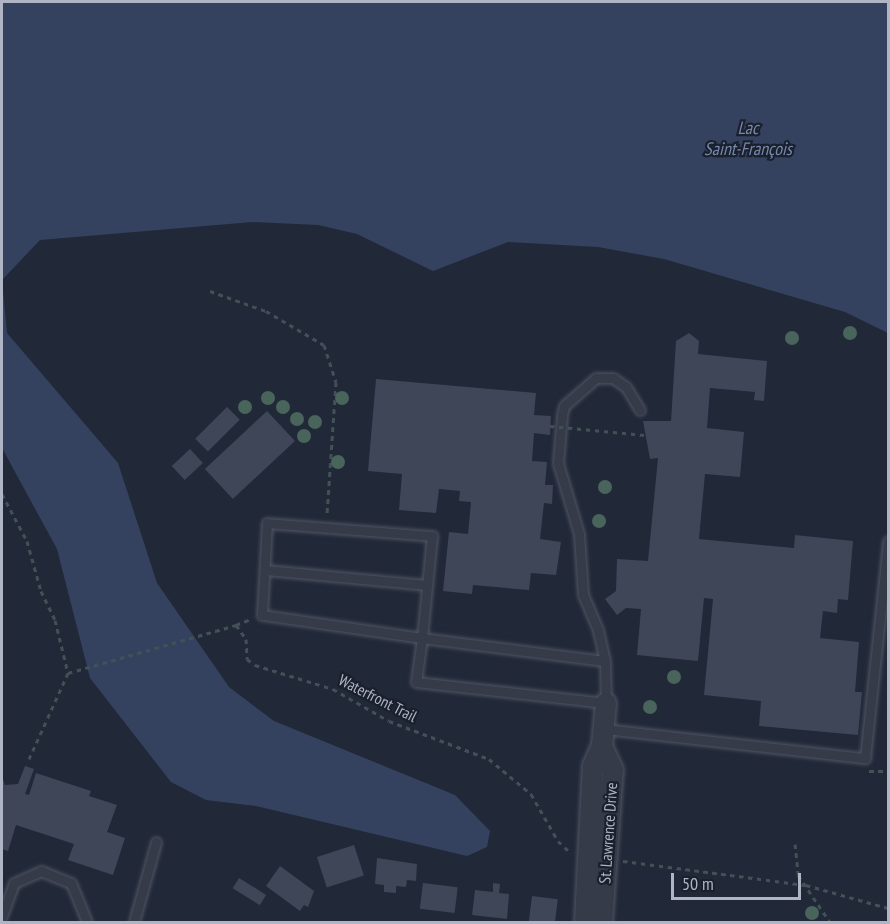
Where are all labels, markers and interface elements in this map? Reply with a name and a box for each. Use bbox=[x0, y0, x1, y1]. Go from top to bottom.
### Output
water label: Lac Saint-François bbox=[704, 118, 792, 160]
street label: Waterfront Trail bbox=[335, 670, 421, 726]
street label: St. Lawrence Drive bbox=[595, 781, 621, 885]
scale bar bbox=[674, 861, 804, 899]
text: 50 m bbox=[682, 872, 714, 895]

